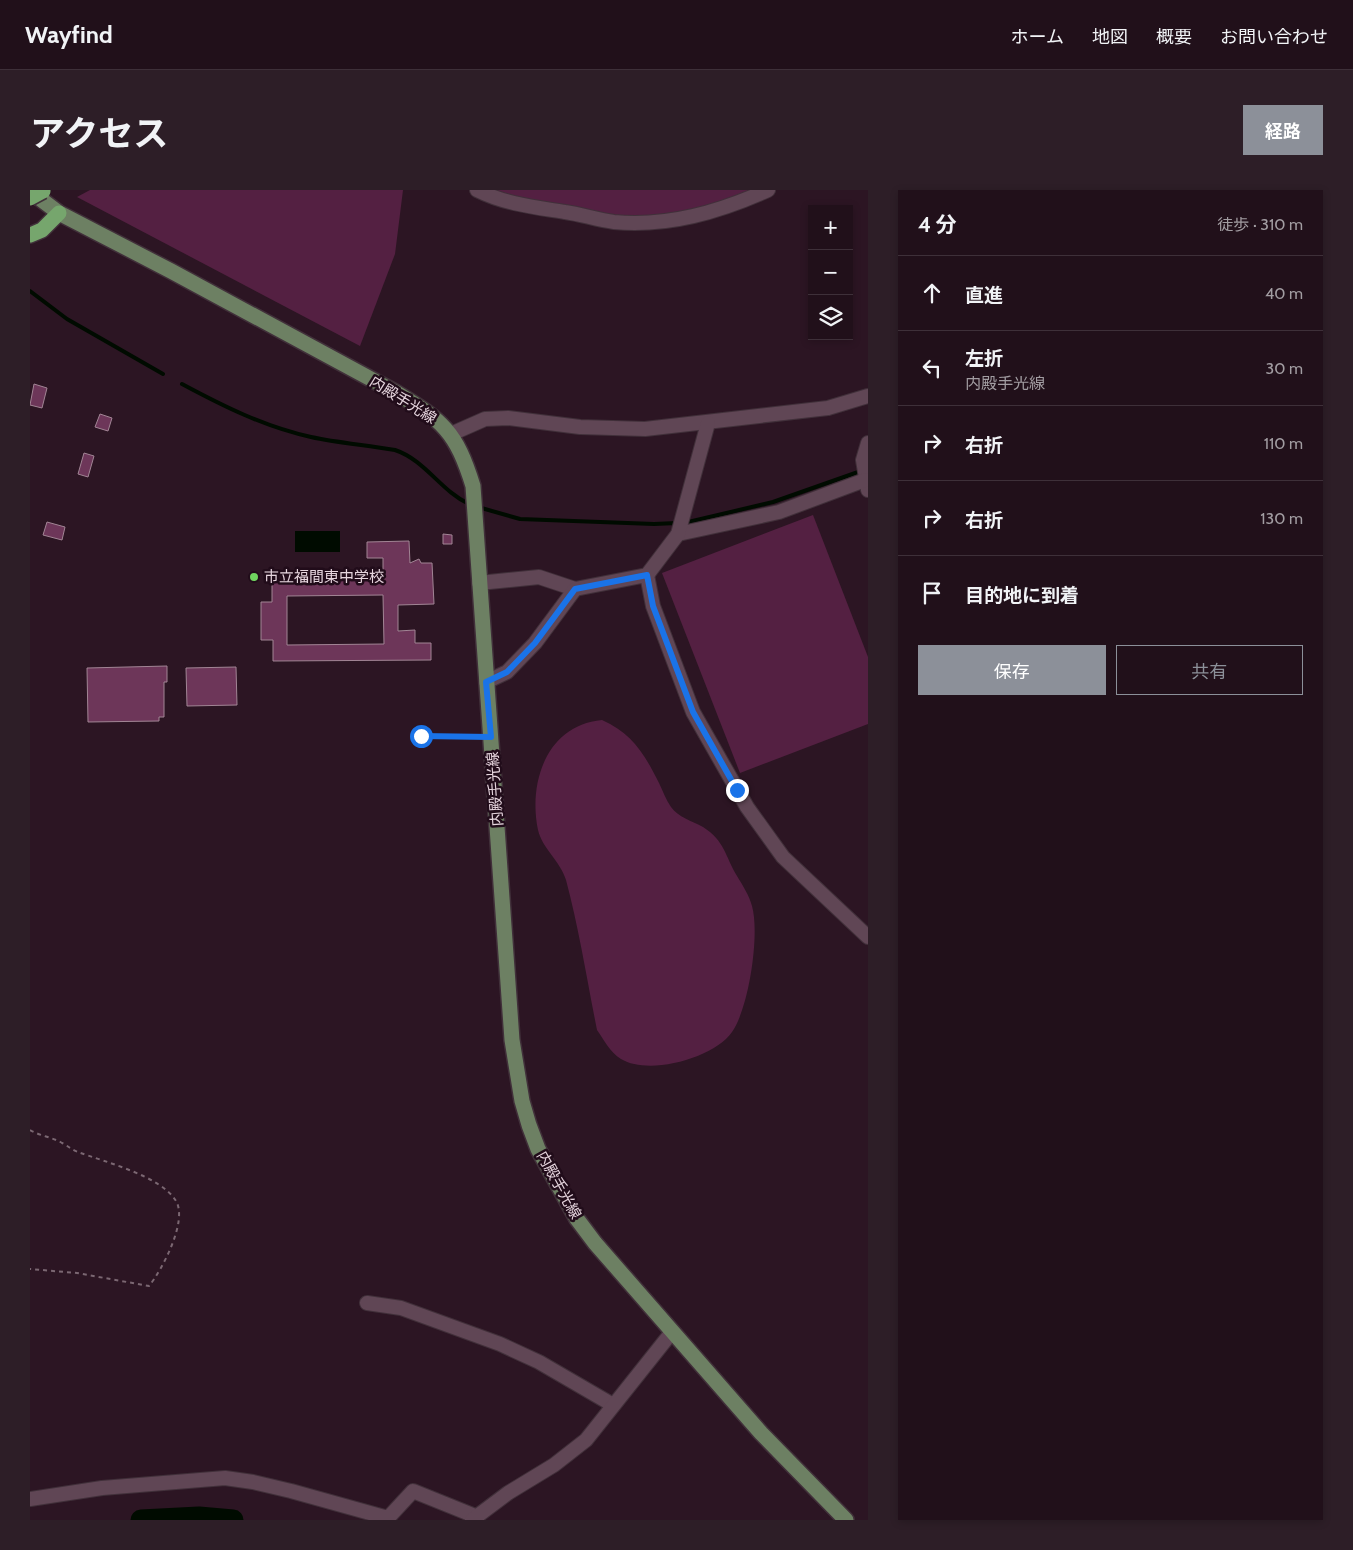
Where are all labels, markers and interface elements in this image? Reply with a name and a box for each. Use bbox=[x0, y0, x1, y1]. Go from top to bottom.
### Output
text: Wayfind bbox=[25, 20, 113, 49]
text: ホーム bbox=[1011, 26, 1064, 48]
text: 地図 bbox=[1092, 26, 1128, 48]
text: 概要 bbox=[1156, 26, 1192, 48]
text: お問い合わせ bbox=[1220, 26, 1328, 48]
button: 経路 bbox=[1243, 105, 1323, 155]
text: アクセス bbox=[30, 112, 168, 155]
map controls bbox=[808, 205, 853, 340]
button: + bbox=[808, 205, 853, 250]
text: 4 分 bbox=[918, 212, 957, 237]
text: 徒歩 · 310 m bbox=[1217, 215, 1303, 234]
button: − bbox=[808, 250, 853, 295]
icon: ahead bbox=[918, 279, 946, 307]
text: 直進 bbox=[965, 284, 1003, 307]
text: 40 m bbox=[1265, 284, 1303, 303]
button: layers bbox=[808, 295, 853, 340]
text: 左折 bbox=[965, 347, 1003, 370]
icon: left bbox=[918, 354, 946, 382]
text: 30 m bbox=[1266, 359, 1303, 378]
street label: 内殿手光線 bbox=[366, 372, 440, 428]
text: 内殿手光線 bbox=[965, 374, 1045, 393]
icon: right bbox=[918, 429, 946, 457]
text: 右折 bbox=[965, 434, 1003, 457]
text: 110 m bbox=[1264, 434, 1303, 453]
icon: right bbox=[918, 504, 946, 532]
text: 右折 bbox=[965, 509, 1003, 532]
text: 130 m bbox=[1260, 509, 1303, 528]
place label: 市立福間東中学校 bbox=[264, 568, 384, 586]
marker: 市立福間東中学校 bbox=[248, 571, 260, 583]
icon: arrive bbox=[918, 579, 946, 607]
text: 目的地に到着 bbox=[965, 584, 1079, 607]
button: 保存 bbox=[918, 645, 1106, 695]
button: 共有 bbox=[1116, 645, 1303, 695]
route start bbox=[410, 725, 433, 748]
street label: 内殿手光線 bbox=[483, 751, 507, 827]
route end bbox=[726, 779, 749, 802]
street label: 内殿手光線 bbox=[533, 1148, 585, 1222]

